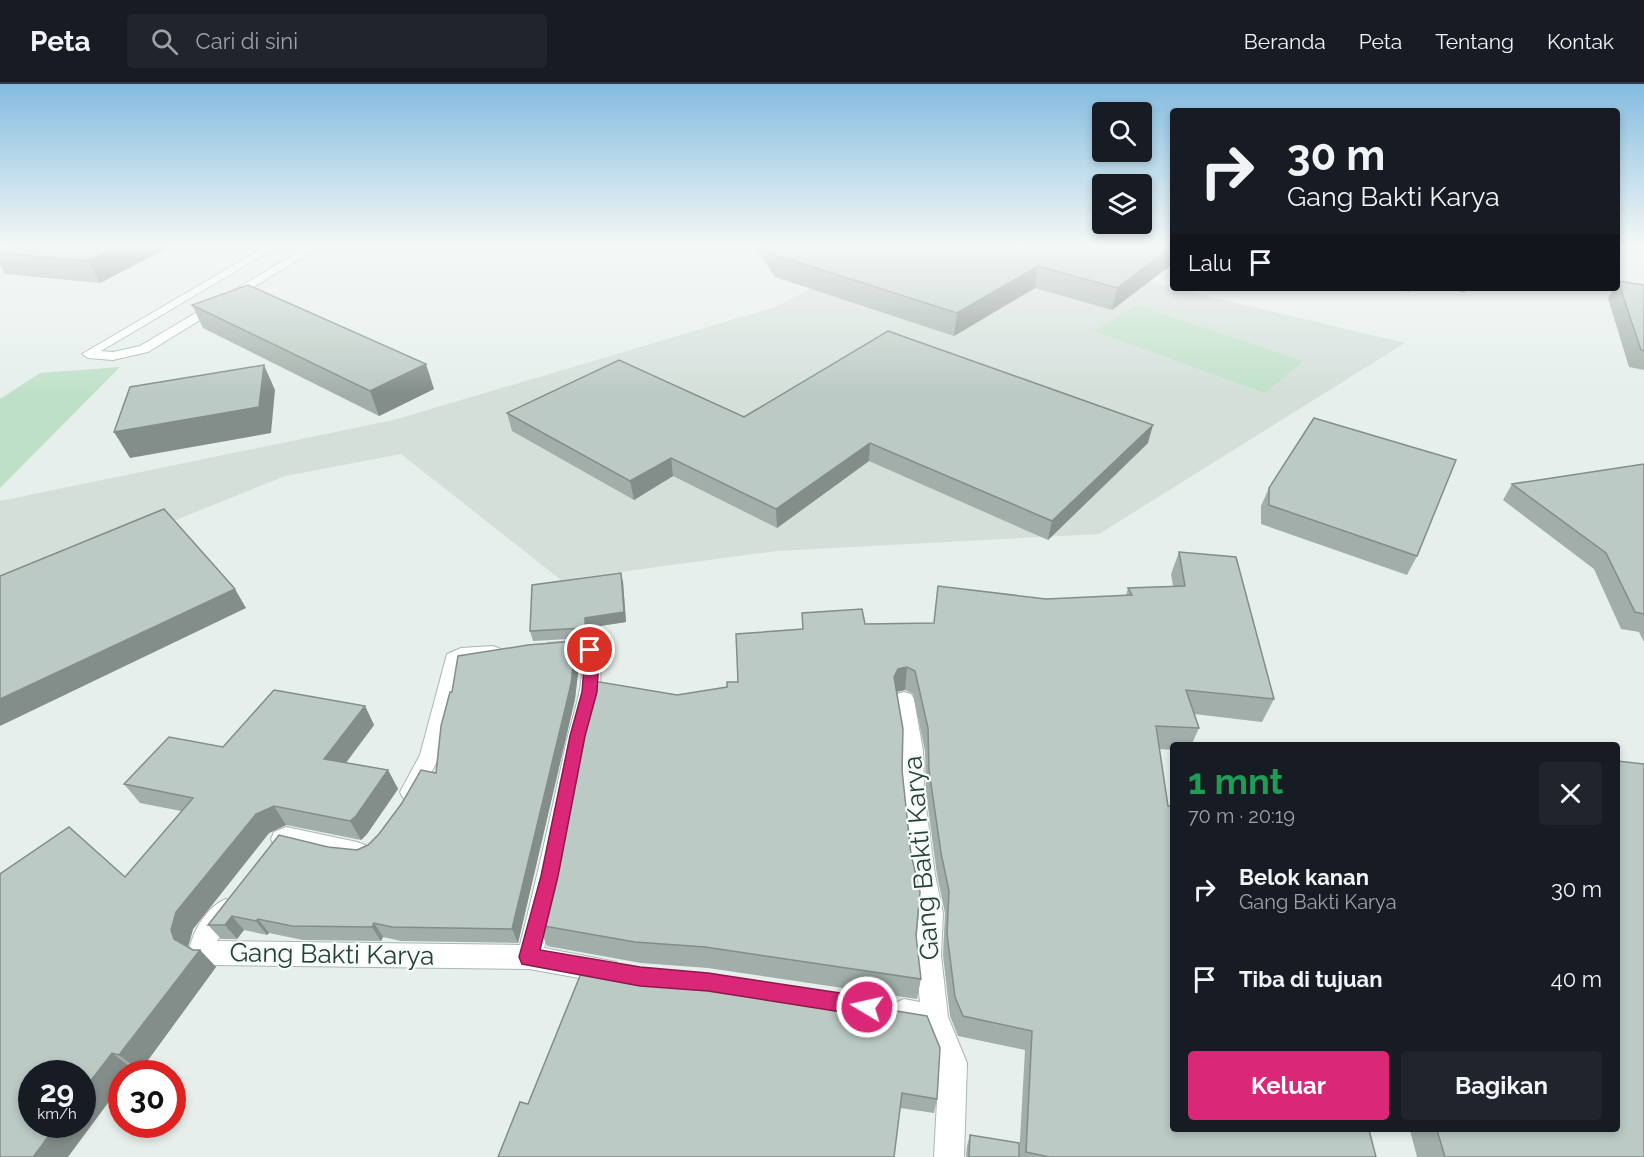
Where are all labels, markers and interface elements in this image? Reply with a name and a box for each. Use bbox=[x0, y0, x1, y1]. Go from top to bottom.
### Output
search box bbox=[127, 14, 547, 68]
text: Peta bbox=[30, 25, 91, 58]
icon: search bbox=[148, 25, 181, 58]
text: Cari di sini bbox=[196, 28, 298, 54]
text: Beranda bbox=[1244, 29, 1326, 54]
text: Peta bbox=[1359, 29, 1402, 54]
text: Tentang bbox=[1435, 29, 1514, 54]
text: Kontak bbox=[1547, 29, 1614, 54]
map controls bbox=[1092, 102, 1152, 234]
button: search bbox=[1092, 102, 1152, 162]
text: 30 m bbox=[1287, 131, 1385, 180]
icon: right bbox=[1188, 132, 1266, 210]
button: layers bbox=[1092, 174, 1152, 234]
text: Gang Bakti Karya bbox=[1287, 181, 1500, 212]
icon: arrive bbox=[1244, 246, 1277, 279]
text: Lalu bbox=[1188, 250, 1232, 276]
pin bbox=[564, 624, 615, 675]
icon: arrive bbox=[573, 633, 606, 666]
street label: Gang Bakti Karya bbox=[897, 755, 945, 961]
text: 1 mnt bbox=[1188, 760, 1283, 802]
button: close bbox=[1539, 762, 1602, 825]
text: 70 m · 20:19 bbox=[1188, 804, 1295, 828]
text: Belok kanan bbox=[1239, 864, 1369, 890]
icon: right bbox=[1188, 873, 1221, 906]
text: 30 m bbox=[1551, 876, 1602, 902]
text: Gang Bakti Karya bbox=[1239, 890, 1397, 914]
street label: Gang Bakti Karya bbox=[229, 937, 435, 971]
icon: arrive bbox=[1188, 963, 1221, 996]
text: Tiba di tujuan bbox=[1239, 966, 1382, 992]
text: 40 m bbox=[1551, 966, 1602, 992]
position arrow bbox=[835, 975, 899, 1039]
button: Keluar bbox=[1188, 1051, 1389, 1120]
button: Bagikan bbox=[1401, 1051, 1602, 1120]
speed limit sign: 30 bbox=[108, 1060, 186, 1138]
text: 29 bbox=[40, 1074, 74, 1109]
text: km/h bbox=[37, 1105, 77, 1123]

